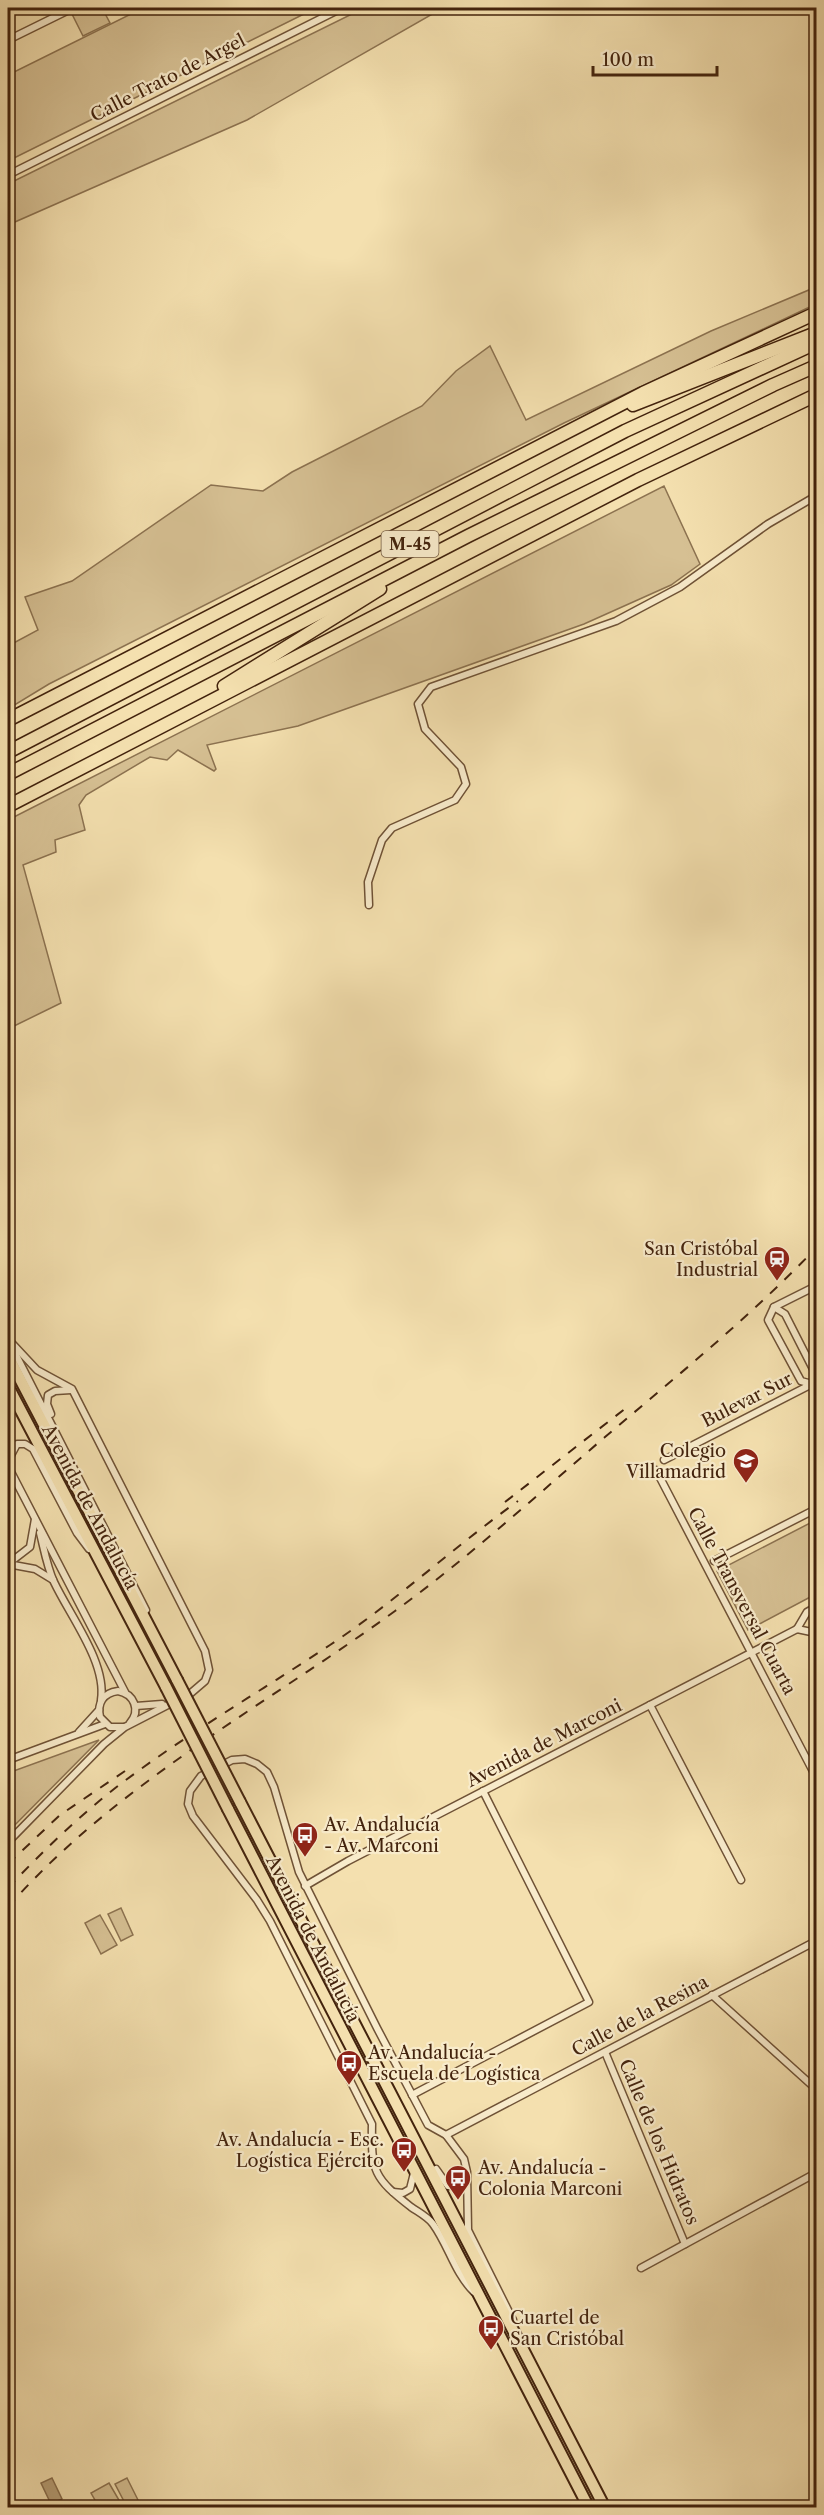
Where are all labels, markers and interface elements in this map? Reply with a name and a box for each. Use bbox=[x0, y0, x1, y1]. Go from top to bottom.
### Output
street label: Calle Trato de Argel bbox=[87, 29, 249, 127]
scale bar bbox=[593, 39, 718, 77]
text: 100 m bbox=[602, 49, 654, 71]
road number: M-45 bbox=[382, 531, 438, 557]
place label: San Cristóbal Industrial bbox=[644, 1238, 758, 1281]
station icon: San Cristóbal Industrial bbox=[762, 1244, 792, 1282]
street label: Bulevar Sur bbox=[698, 1368, 796, 1432]
street label: Avenida de Andalucía bbox=[37, 1420, 143, 1594]
place label: Colegio Villamadrid bbox=[625, 1440, 726, 1483]
school or university icon: Colegio Villamadrid bbox=[731, 1446, 761, 1484]
street label: Calle Transversal Cuarta bbox=[683, 1504, 801, 1699]
street label: Avenida de Marconi bbox=[462, 1694, 626, 1792]
place label: Av. Andalucía - Av. Marconi bbox=[323, 1814, 440, 1857]
bus stop icon: Av. Andalucía - Av. Marconi bbox=[290, 1820, 320, 1858]
street label: Avenida de Andalucía bbox=[261, 1851, 365, 2027]
street label: Calle de la Resina bbox=[568, 1971, 712, 2061]
place label: Av. Andalucía - Escuela de Logística bbox=[367, 2042, 541, 2085]
bus stop icon: Av. Andalucía - Escuela de Logística bbox=[334, 2048, 364, 2086]
street label: Calle de los Hidratos bbox=[614, 2056, 704, 2228]
place label: Av. Andalucía - Esc. Logística Ejército bbox=[215, 2129, 384, 2172]
bus stop icon: Av. Andalucía - Esc. Logística Ejército bbox=[389, 2135, 419, 2173]
place label: Av. Andalucía - Colonia Marconi bbox=[477, 2157, 623, 2200]
bus stop icon: Av. Andalucía - Colonia Marconi bbox=[443, 2163, 473, 2201]
place label: Cuartel de San Cristóbal bbox=[510, 2307, 624, 2350]
bus stop icon: Cuartel de San Cristóbal bbox=[476, 2313, 506, 2351]

